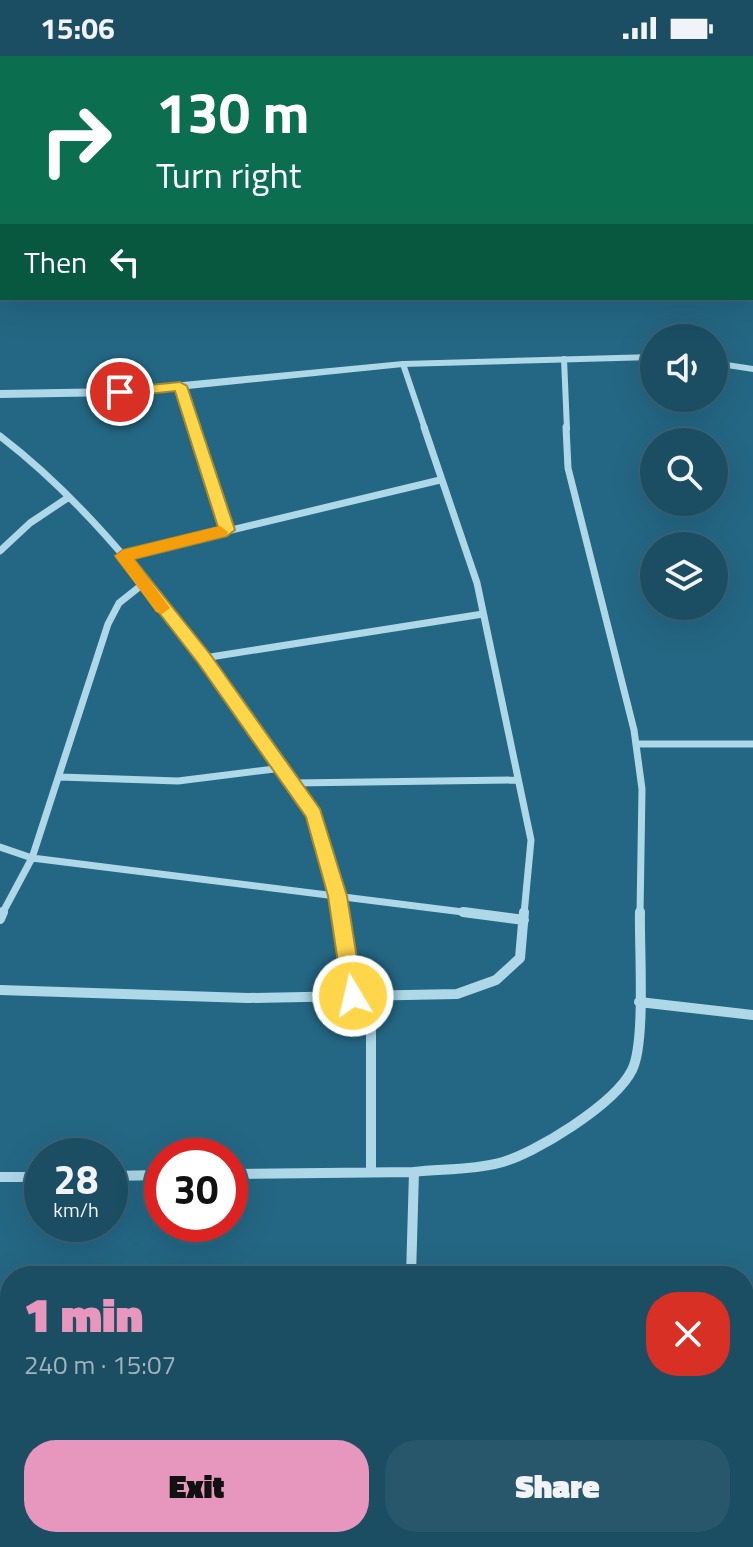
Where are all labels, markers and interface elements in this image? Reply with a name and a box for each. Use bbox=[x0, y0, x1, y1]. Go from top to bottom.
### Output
text: 15:06 bbox=[40, 5, 115, 51]
text: 130 m bbox=[156, 70, 309, 155]
icon: right bbox=[24, 88, 128, 192]
text: Turn right bbox=[156, 147, 301, 202]
text: Then bbox=[24, 239, 87, 285]
icon: left bbox=[103, 240, 147, 284]
map controls bbox=[640, 324, 728, 620]
button: sound bbox=[640, 324, 728, 412]
pin bbox=[86, 358, 154, 426]
icon: arrive bbox=[98, 370, 142, 414]
button: search bbox=[640, 428, 728, 516]
button: layers bbox=[640, 532, 728, 620]
position arrow bbox=[311, 954, 395, 1038]
speed limit sign: 30 bbox=[144, 1138, 248, 1242]
text: 28 bbox=[54, 1149, 98, 1210]
text: km/h bbox=[53, 1194, 99, 1225]
text: 1 min bbox=[24, 1278, 143, 1351]
button: close bbox=[646, 1292, 730, 1376]
text: 240 m · 15:07 bbox=[24, 1345, 176, 1384]
button: Exit bbox=[24, 1440, 369, 1532]
button: Share bbox=[385, 1440, 730, 1532]

